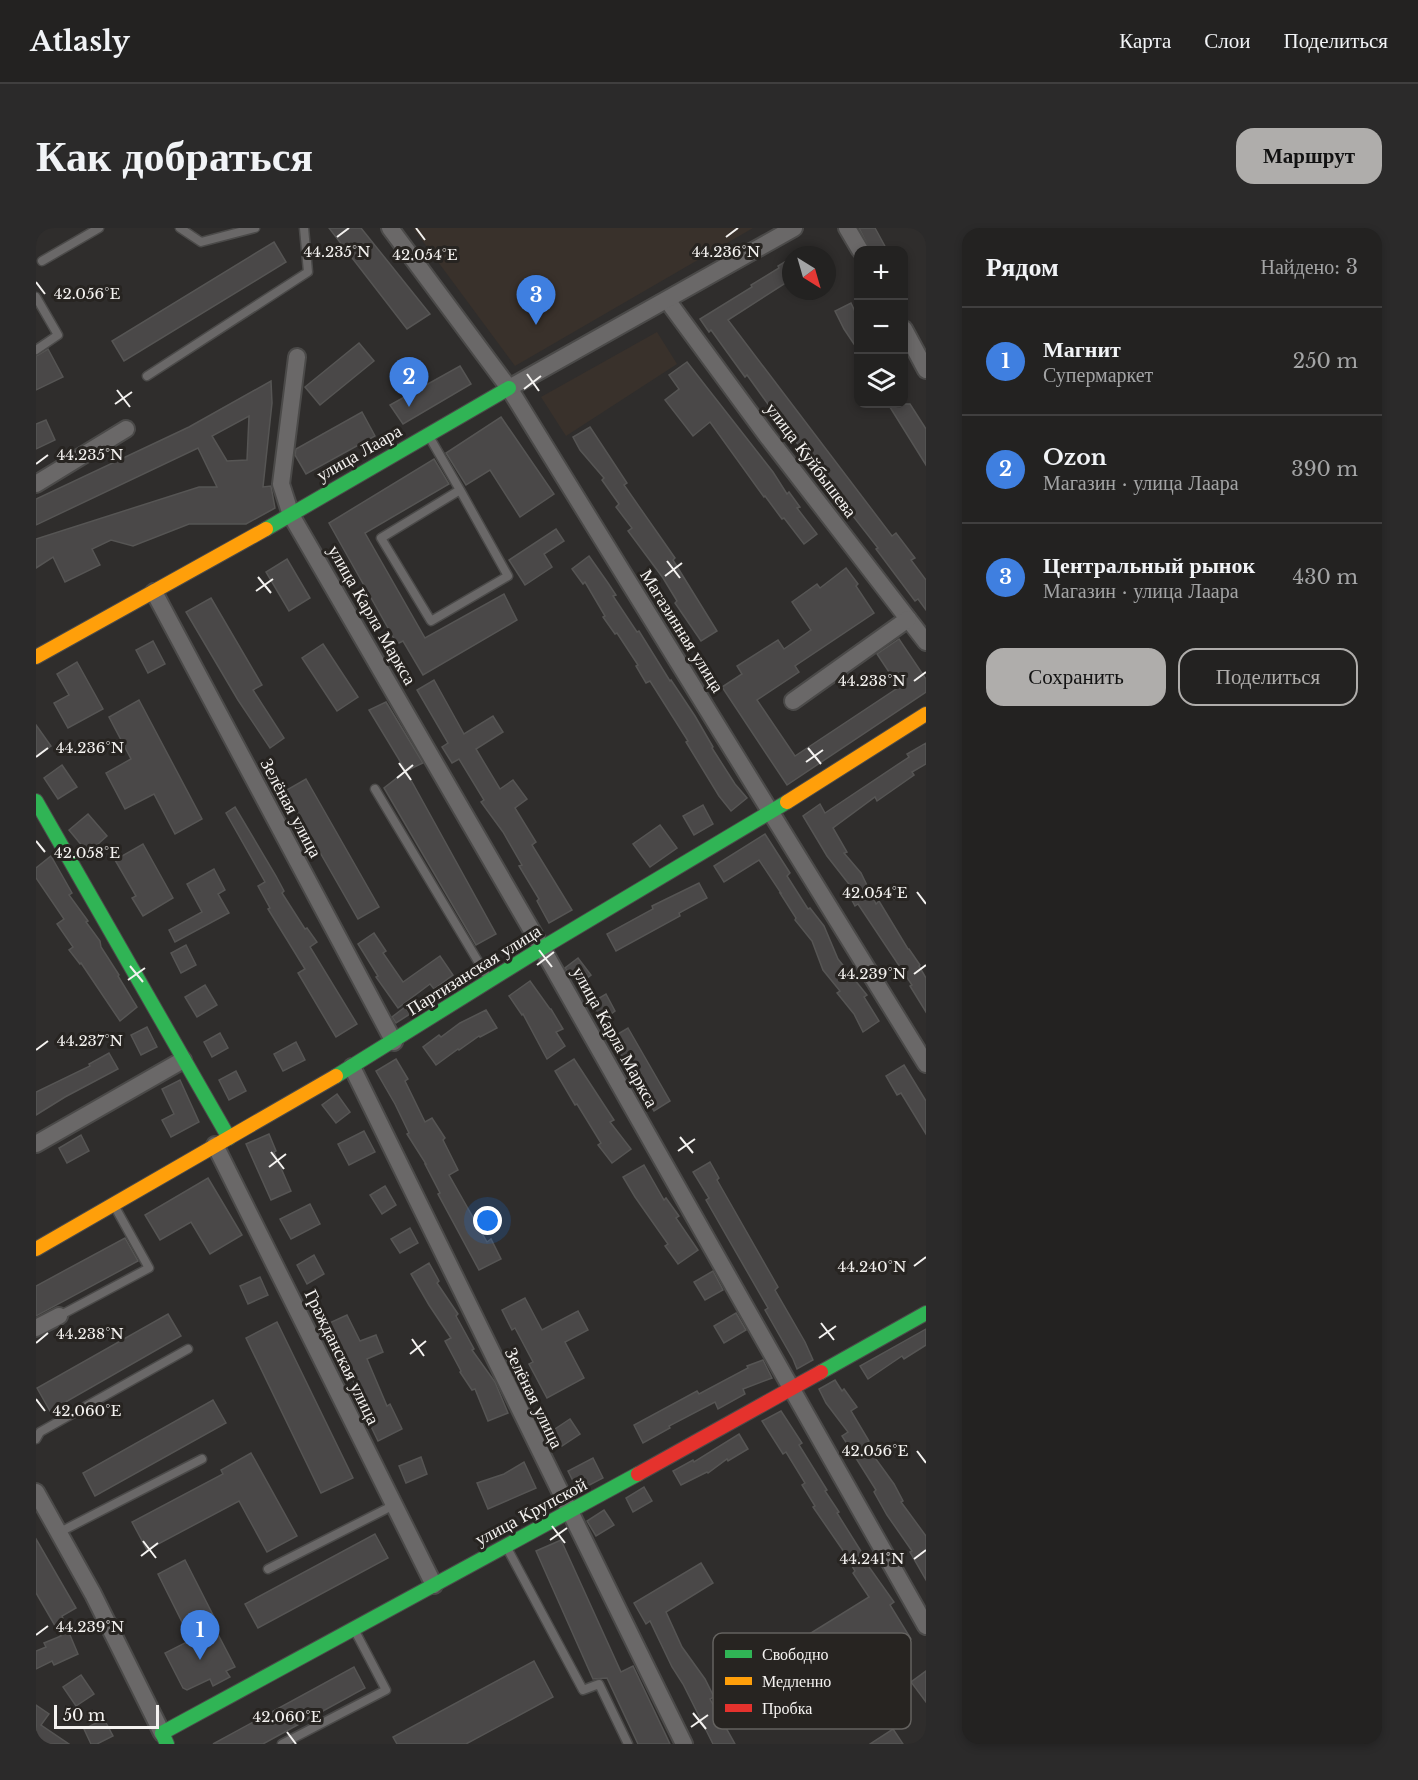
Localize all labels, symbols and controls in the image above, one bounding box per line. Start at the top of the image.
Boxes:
text: Atlasly [30,24,130,59]
text: Карта [1119,28,1171,54]
text: Слои [1204,28,1250,54]
text: Поделиться [1283,28,1388,54]
button: Маршрут [1236,128,1382,184]
text: Как добраться [36,130,313,182]
text: 44.235°N [303,242,371,261]
text: 44.236°N [692,242,760,261]
text: 42.054°E [392,245,458,264]
north arrow [782,246,836,300]
map controls [854,246,908,408]
button: + [854,246,908,300]
text: Рядом [986,251,1059,283]
text: Найдено: 3 [1260,255,1358,279]
pin: 3 [516,276,556,325]
text: 42.056°E [54,284,120,303]
button: − [854,300,908,354]
text: Магнит [1043,336,1121,363]
text: 1 [1001,349,1010,373]
text: 250 m [1293,349,1358,373]
button: layers [854,354,908,408]
pin: 2 [390,358,428,407]
text: Супермаркет [1043,363,1153,387]
street label: улица Куйбышева [761,398,861,522]
street label: улица Лаара [312,420,406,486]
text: Ozon [1043,444,1107,471]
text: 44.235°N [56,445,124,464]
text: 2 [999,457,1012,481]
text: 390 m [1291,457,1358,481]
text: Магазин · улица Лаара [1043,471,1239,495]
street label: улица Карла Маркса [323,541,421,689]
text: Центральный рынок [1043,552,1255,579]
street label: Магазинная улица [635,565,729,697]
text: 3 [999,565,1012,589]
text: 430 m [1293,565,1358,589]
text: Магазин · улица Лаара [1043,579,1239,603]
button: Сохранить [986,648,1166,706]
button: Поделиться [1178,648,1358,706]
text: 44.238°N [838,671,906,690]
text: 44.236°N [56,738,124,757]
street label: Зелёная улица [256,754,326,862]
text: 42.058°E [54,843,120,862]
text: 42.054°E [842,883,908,902]
street label: Партизанская улица [403,920,545,1020]
street label: улица Карла Маркса [567,963,663,1111]
text: 44.239°N [838,964,906,983]
text: 44.237°N [57,1031,123,1050]
your location [473,1206,502,1235]
text: 44.240°N [838,1257,906,1276]
street label: Гражданская улица [300,1286,384,1428]
text: 44.238°N [56,1324,124,1343]
street label: Зелёная улица [500,1344,568,1452]
text: 42.060°E [53,1401,122,1420]
text: 42.056°E [842,1441,908,1460]
street label: улица Крупской [471,1473,591,1551]
text: 44.241°N [840,1549,904,1568]
pin: 1 [180,1610,220,1660]
text: 44.239°N [56,1617,124,1636]
legend [713,1633,911,1729]
text: Свободно [762,1644,829,1664]
text: Медленно [762,1671,831,1691]
text: Пробка [762,1698,812,1718]
scale bar [54,1702,159,1730]
text: 50 m [63,1705,105,1725]
text: 42.060°E [253,1707,322,1726]

